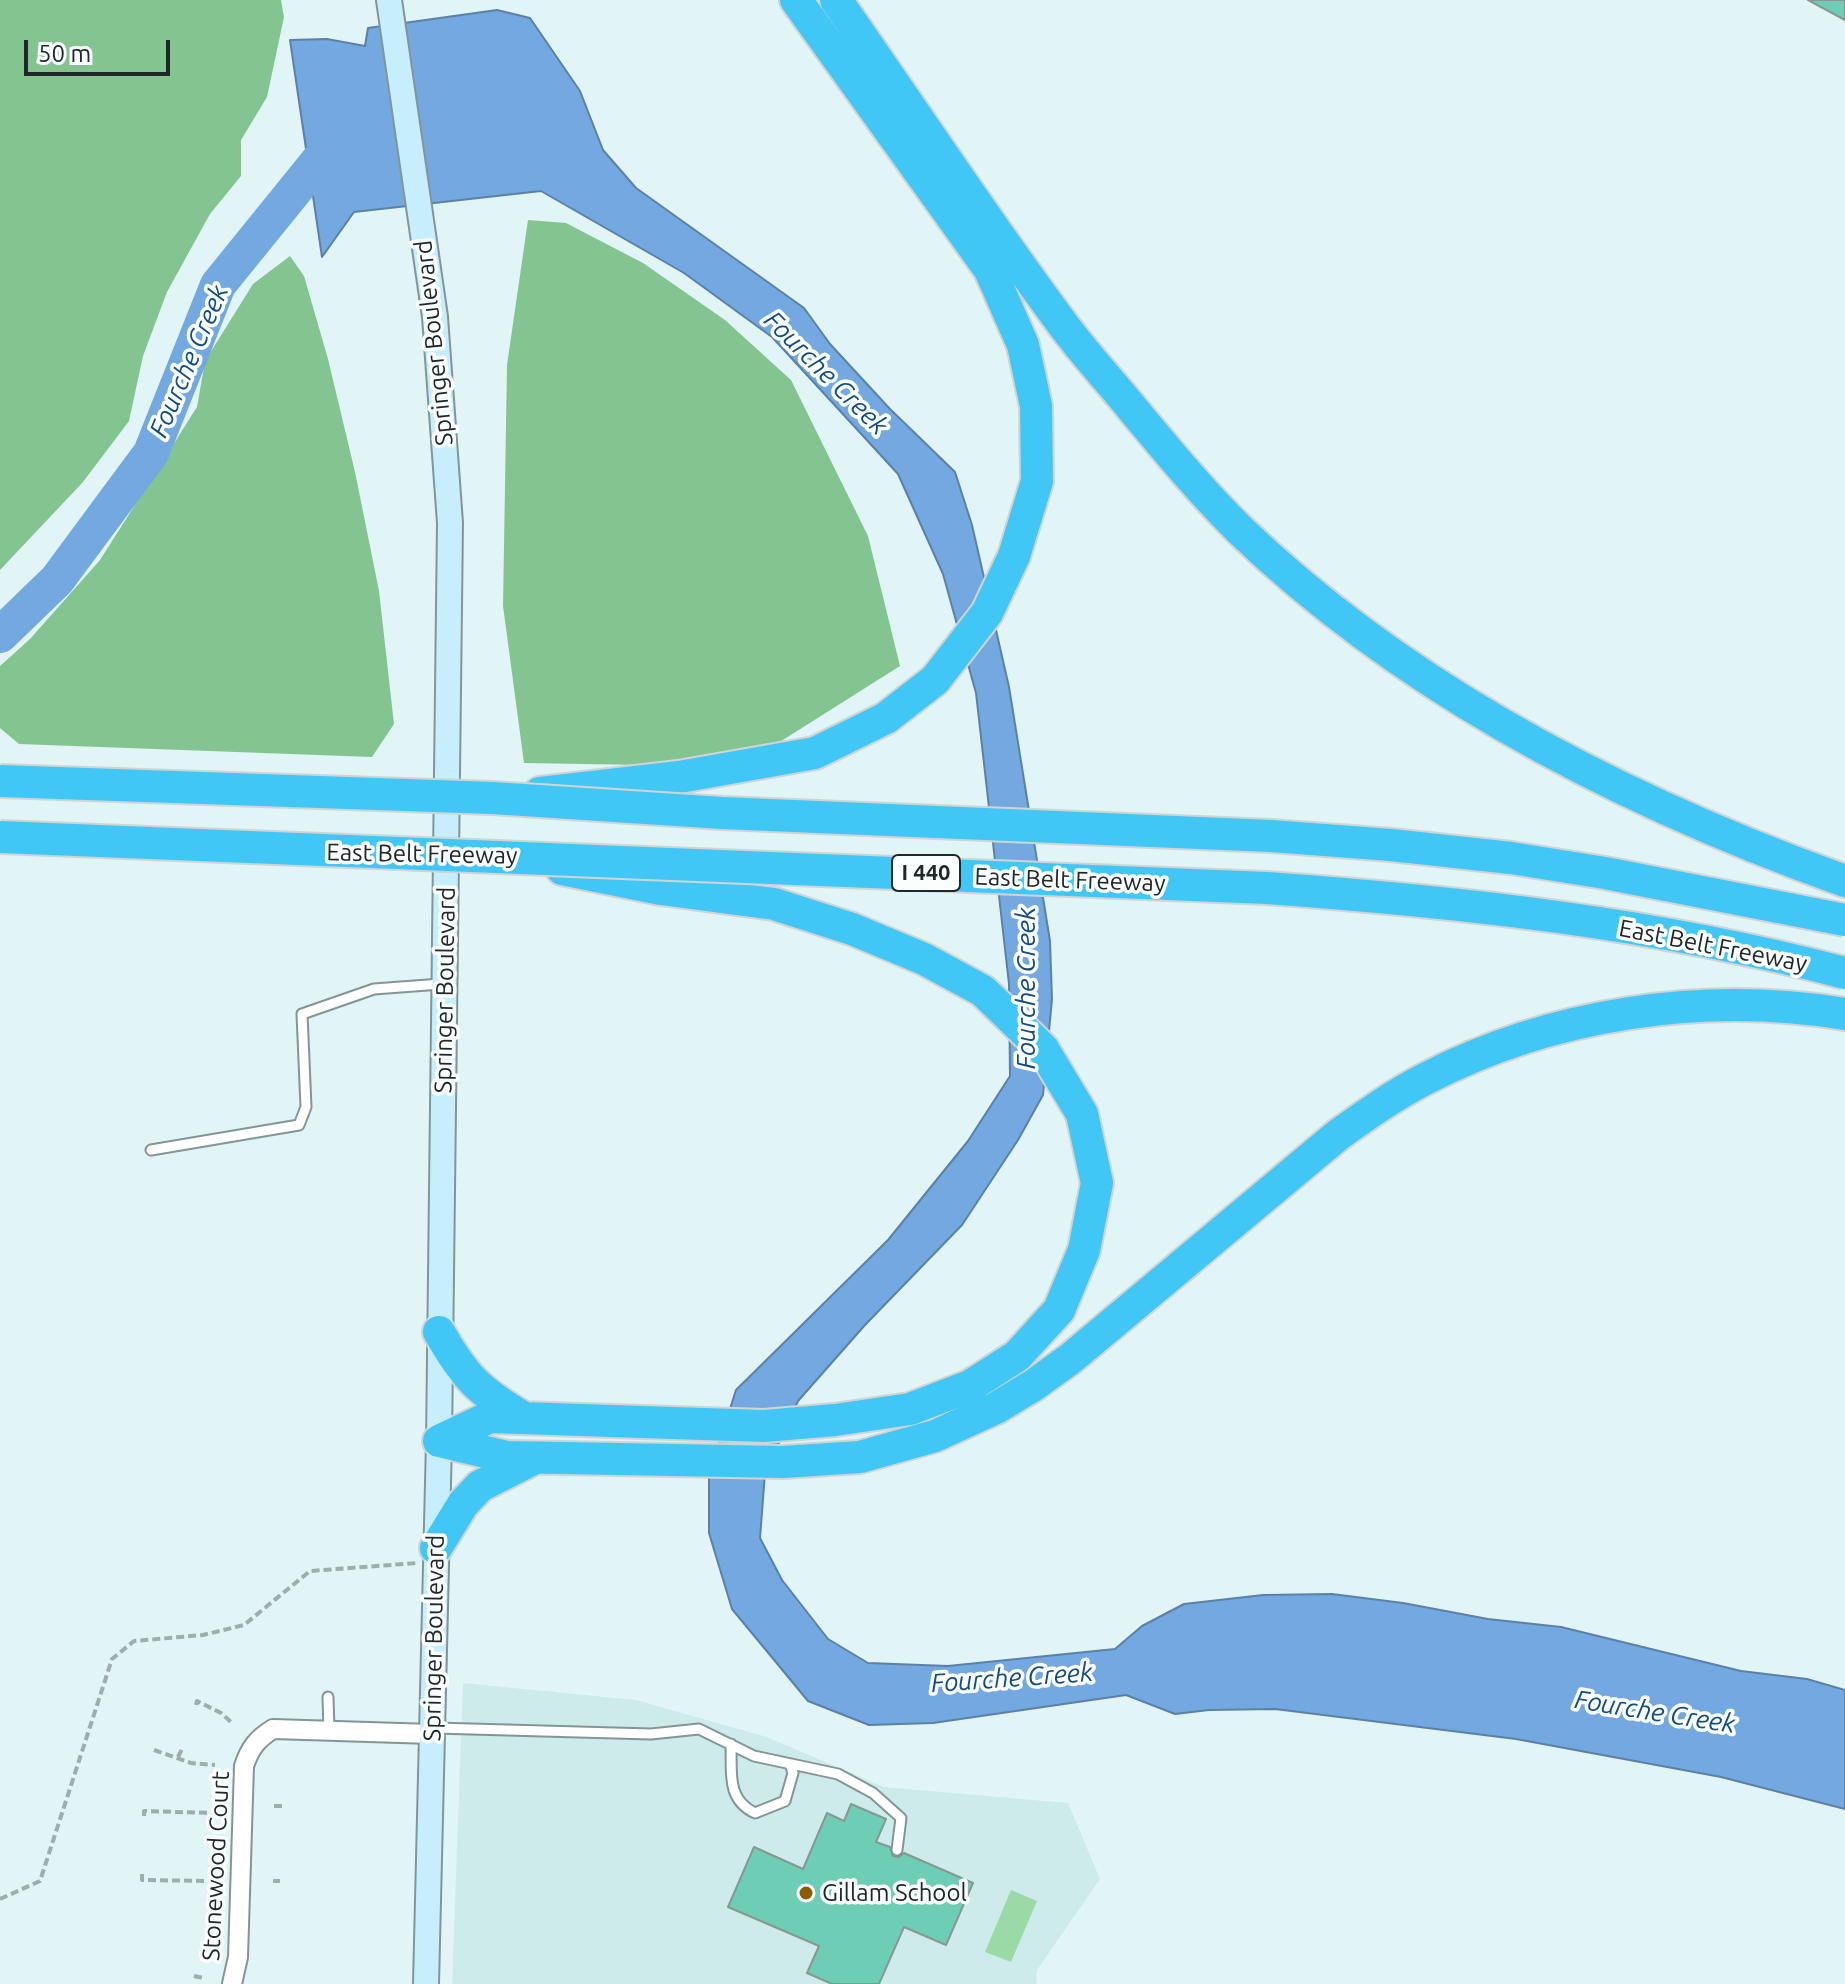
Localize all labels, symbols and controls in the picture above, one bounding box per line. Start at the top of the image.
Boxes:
scale bar [28,24,174,74]
text: 50 m [38,40,91,67]
street label: Springer Boulevard [409,239,459,447]
water label: Fourche Creek [143,280,235,442]
water label: Fourche Creek [758,305,894,441]
street label: East Belt Freeway [326,838,518,870]
road number: I 440 [892,855,960,891]
street label: East Belt Freeway [974,862,1166,898]
street label: Springer Boulevard [429,886,461,1094]
water label: Fourche Creek [1010,907,1042,1069]
street label: East Belt Freeway [1616,914,1810,978]
street label: Springer Boulevard [418,1534,450,1742]
water label: Fourche Creek [930,1657,1094,1699]
water label: Fourche Creek [1572,1684,1738,1740]
street label: Stonewood Court [197,1770,235,1962]
place label: Gillam School [822,1879,967,1907]
marker: Gillam School [797,1884,815,1902]

